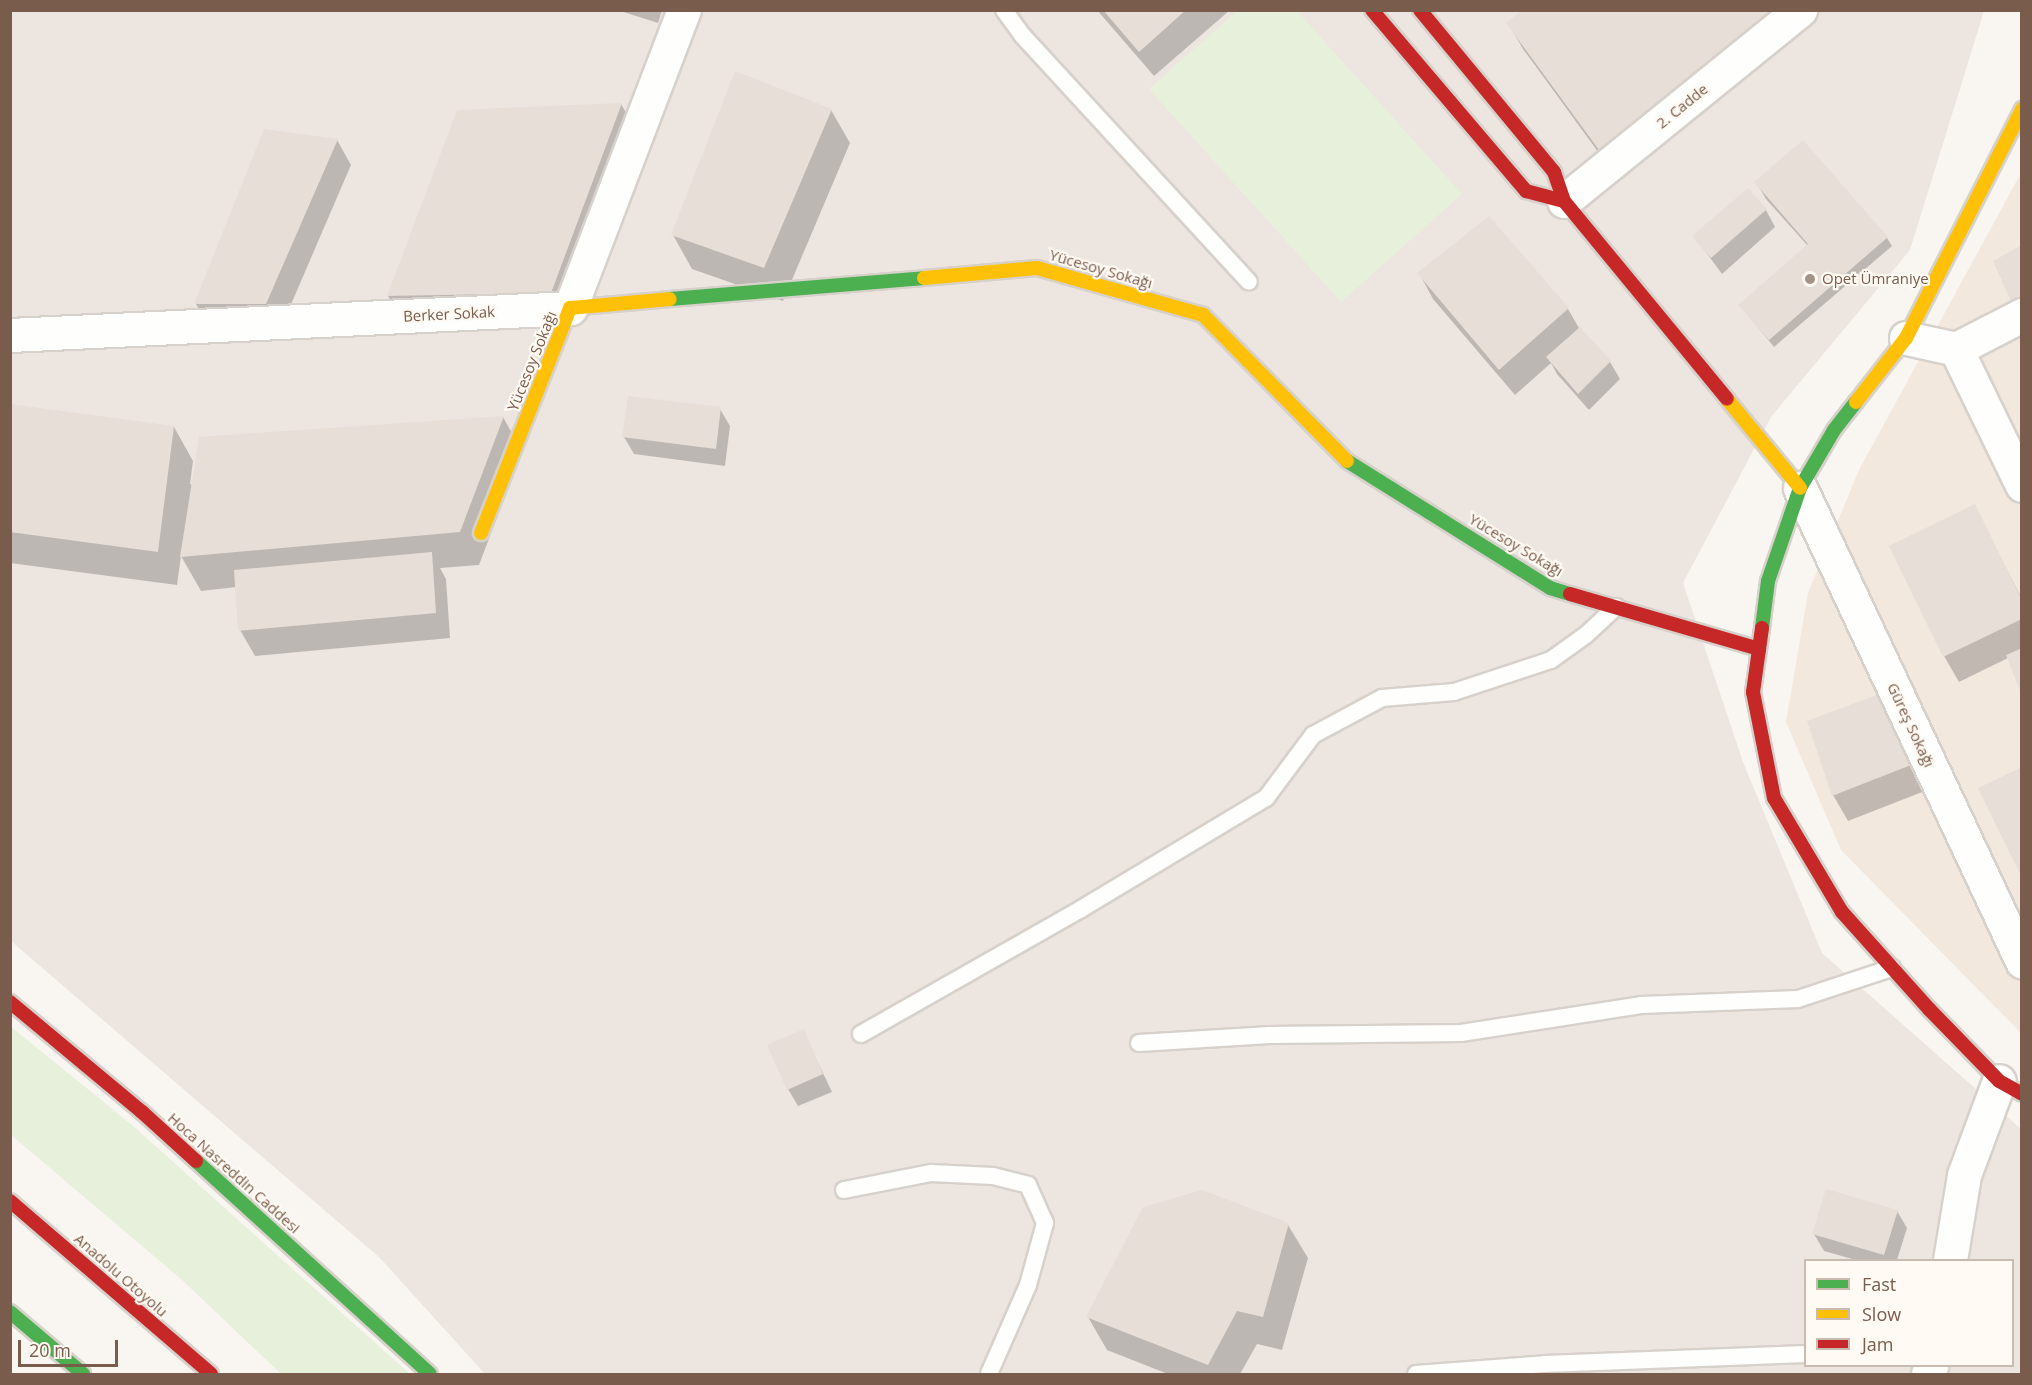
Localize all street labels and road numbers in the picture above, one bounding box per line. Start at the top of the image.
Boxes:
street label: 2. Cadde [1653,80,1711,132]
street label: Yücesoy Sokağı [1047,246,1155,292]
street label: Berker Sokak [403,303,495,325]
street label: Yücesoy Sokağı [504,308,560,414]
street label: Yücesoy Sokağı [1466,510,1566,580]
street label: Güreş Sokağı [1884,680,1938,770]
street label: Hoca Nasreddin Caddesi [164,1109,304,1237]
street label: Anadolu Otoyolu [71,1230,171,1320]

